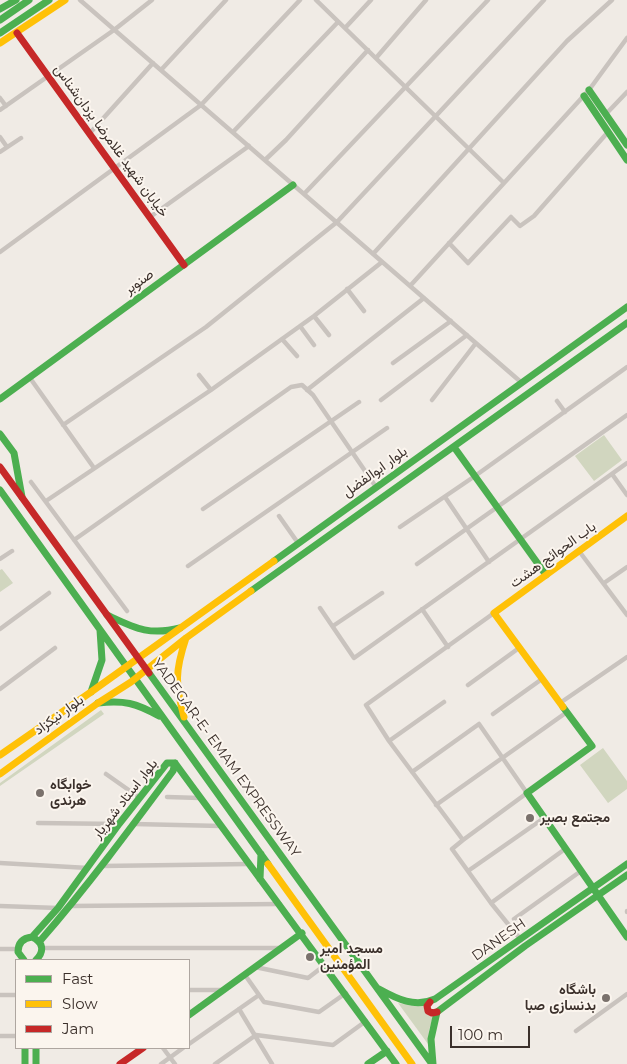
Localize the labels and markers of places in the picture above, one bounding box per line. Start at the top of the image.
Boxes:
place label: خوابگاه هرندی [50,777,92,810]
marker: خوابگاه هرندی [34,787,46,799]
place label: مجتمع بصیر [540,810,610,826]
marker: مجتمع بصیر [524,812,536,824]
place label: مسجد امیر المؤمنین [320,941,383,974]
marker: مسجد امیر المؤمنین [304,951,316,963]
place label: باشگاه بدنسازی صبا [525,982,596,1014]
marker: باشگاه بدنسازی صبا [600,992,612,1004]

